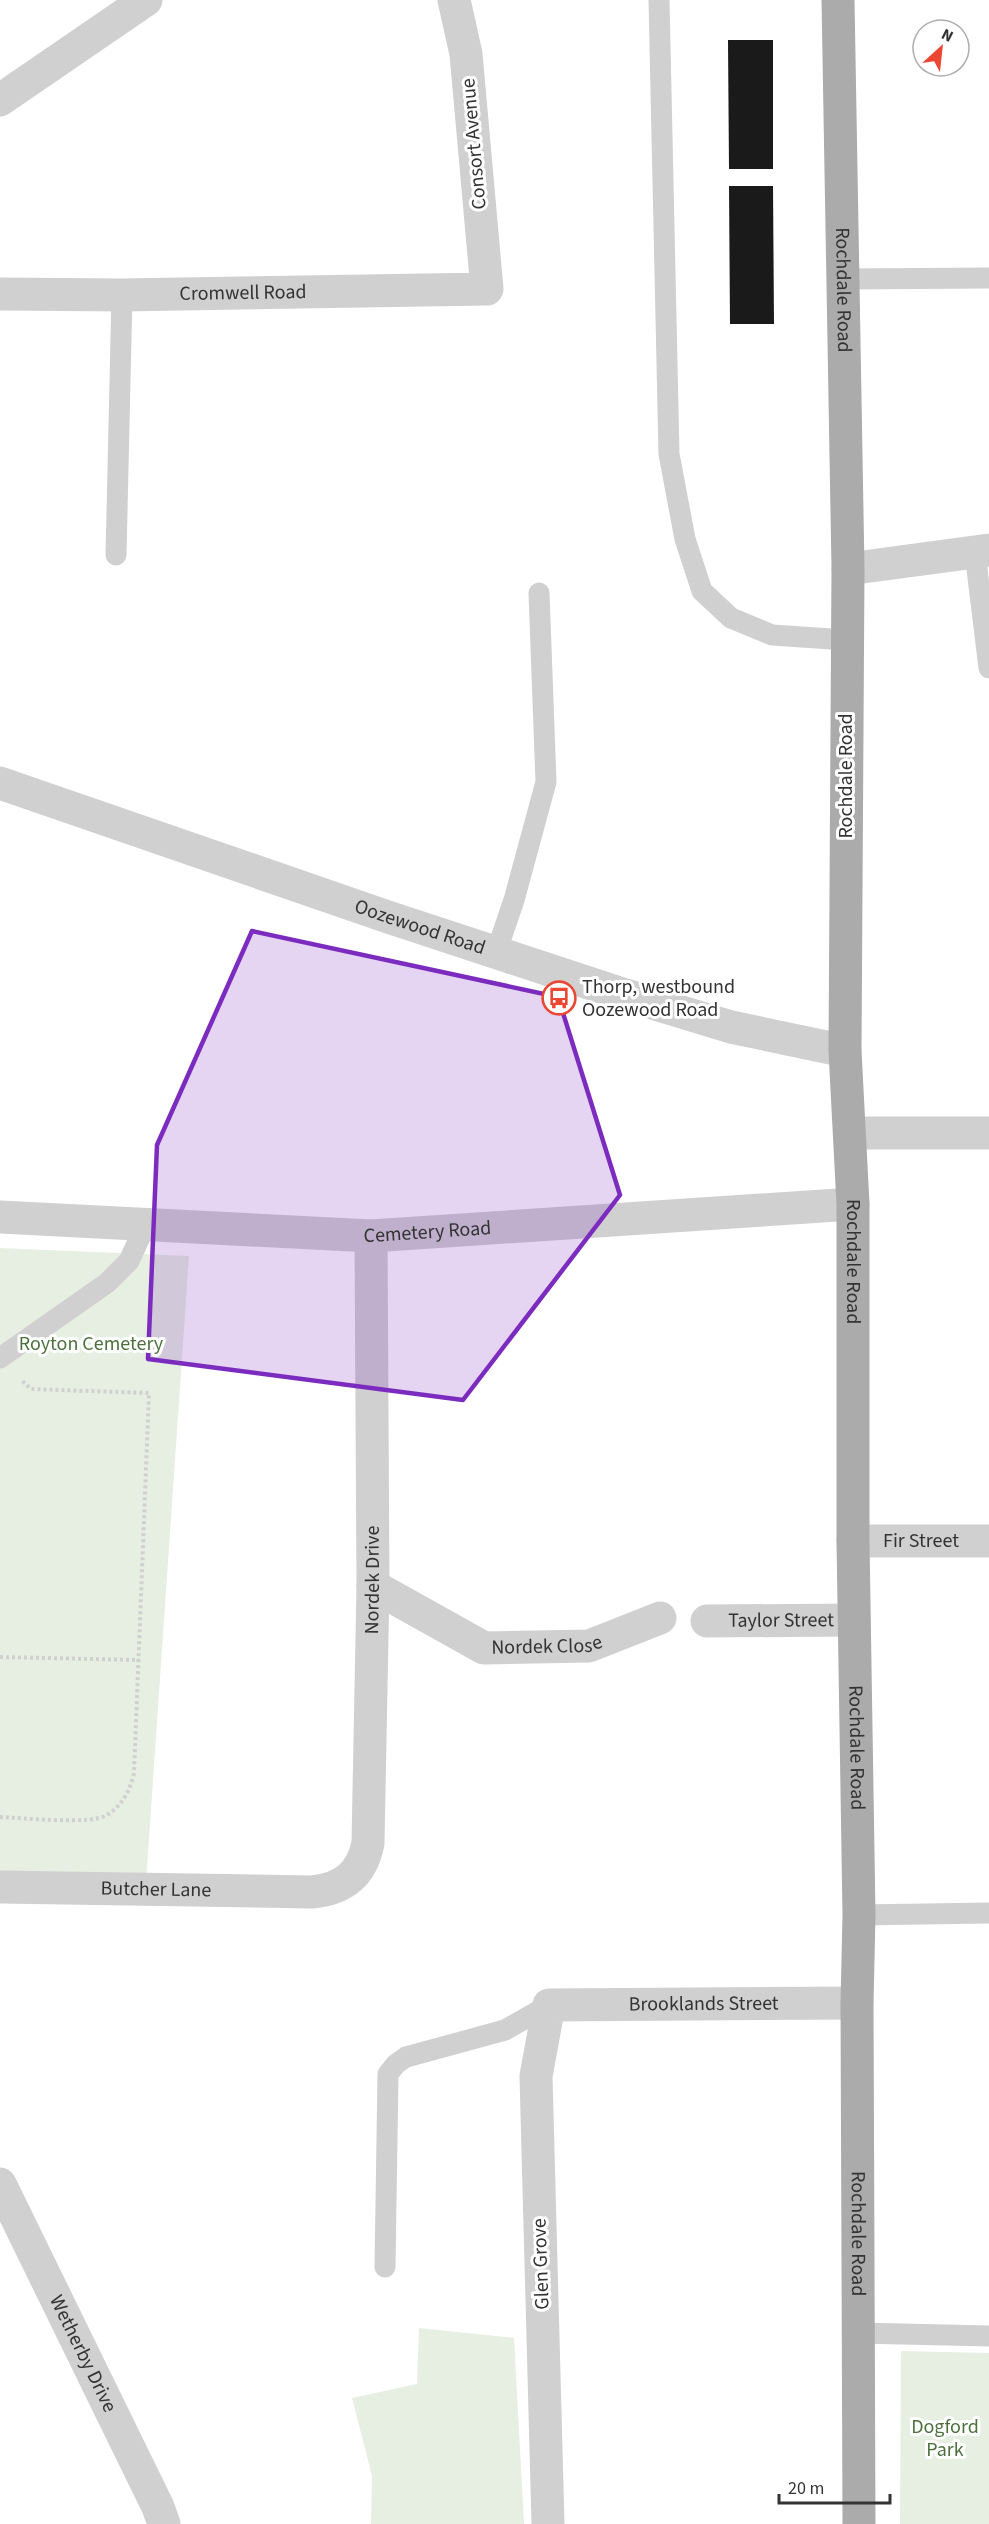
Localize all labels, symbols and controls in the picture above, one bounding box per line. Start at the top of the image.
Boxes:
north arrow [911,18,971,78]
text: N [938,23,957,48]
street label: Consort Avenue [454,77,494,211]
street label: Rochdale Road [828,227,858,353]
street label: Cromwell Road [179,278,307,308]
street label: Rochdale Road [832,713,860,839]
street label: Oozewood Road [351,892,489,962]
place label: Thorp, westbound Oozewood Road [582,973,735,1024]
bus stop icon: Thorp, westbound Oozewood Road [541,980,577,1016]
street label: Rochdale Road [839,1199,867,1324]
street label: Cemetery Road [363,1214,492,1250]
park label: Royton Cemetery [19,1330,164,1358]
street label: Nordek Drive [358,1525,387,1635]
street label: Fir Street [883,1527,959,1555]
street label: Taylor Street [728,1606,834,1635]
street label: Nordek Close [491,1628,607,1662]
street label: Rochdale Road [841,1685,871,1811]
street label: Butcher Lane [100,1875,212,1904]
street label: Brooklands Street [629,1990,779,2018]
street label: Rochdale Road [844,2171,872,2296]
street label: Glen Grove [525,2218,557,2310]
street label: Wetherby Drive [42,2290,124,2417]
park label: Dogford Park [911,2413,979,2464]
scale bar [779,2467,890,2505]
text: 20 m [788,2476,824,2501]

